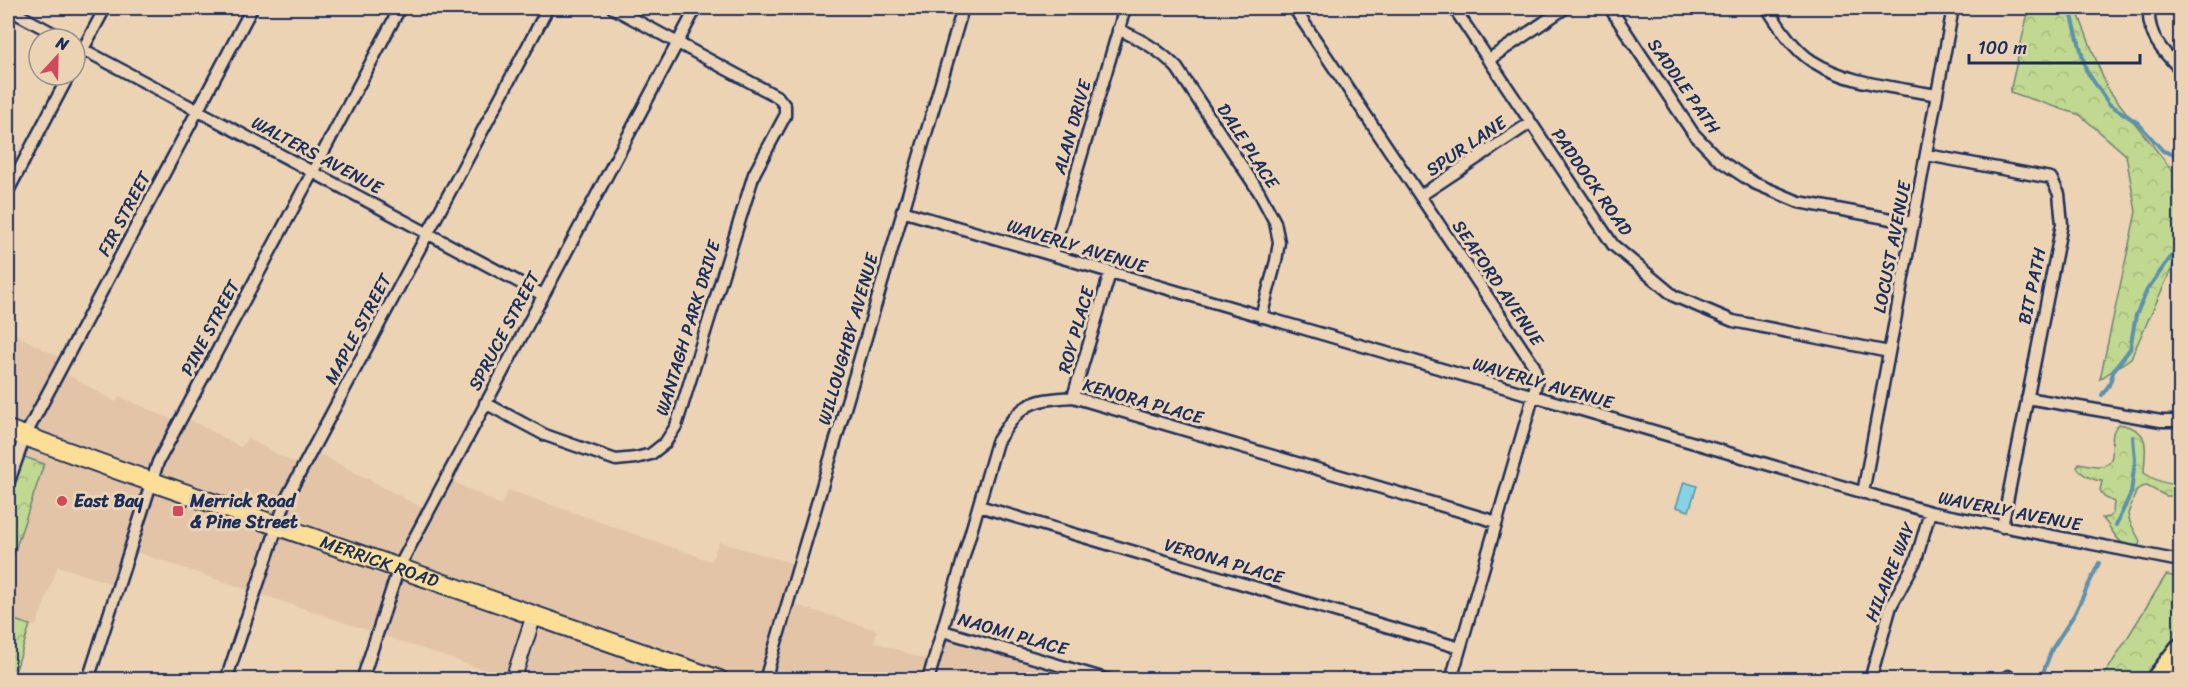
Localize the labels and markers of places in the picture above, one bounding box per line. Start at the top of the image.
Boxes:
place label: East Bay [74,485,144,517]
place label: Merrick Road & Pine Street [189,485,298,538]
marker: East Bay [55,494,69,508]
marker: Merrick Road & Pine Street [171,504,185,518]

